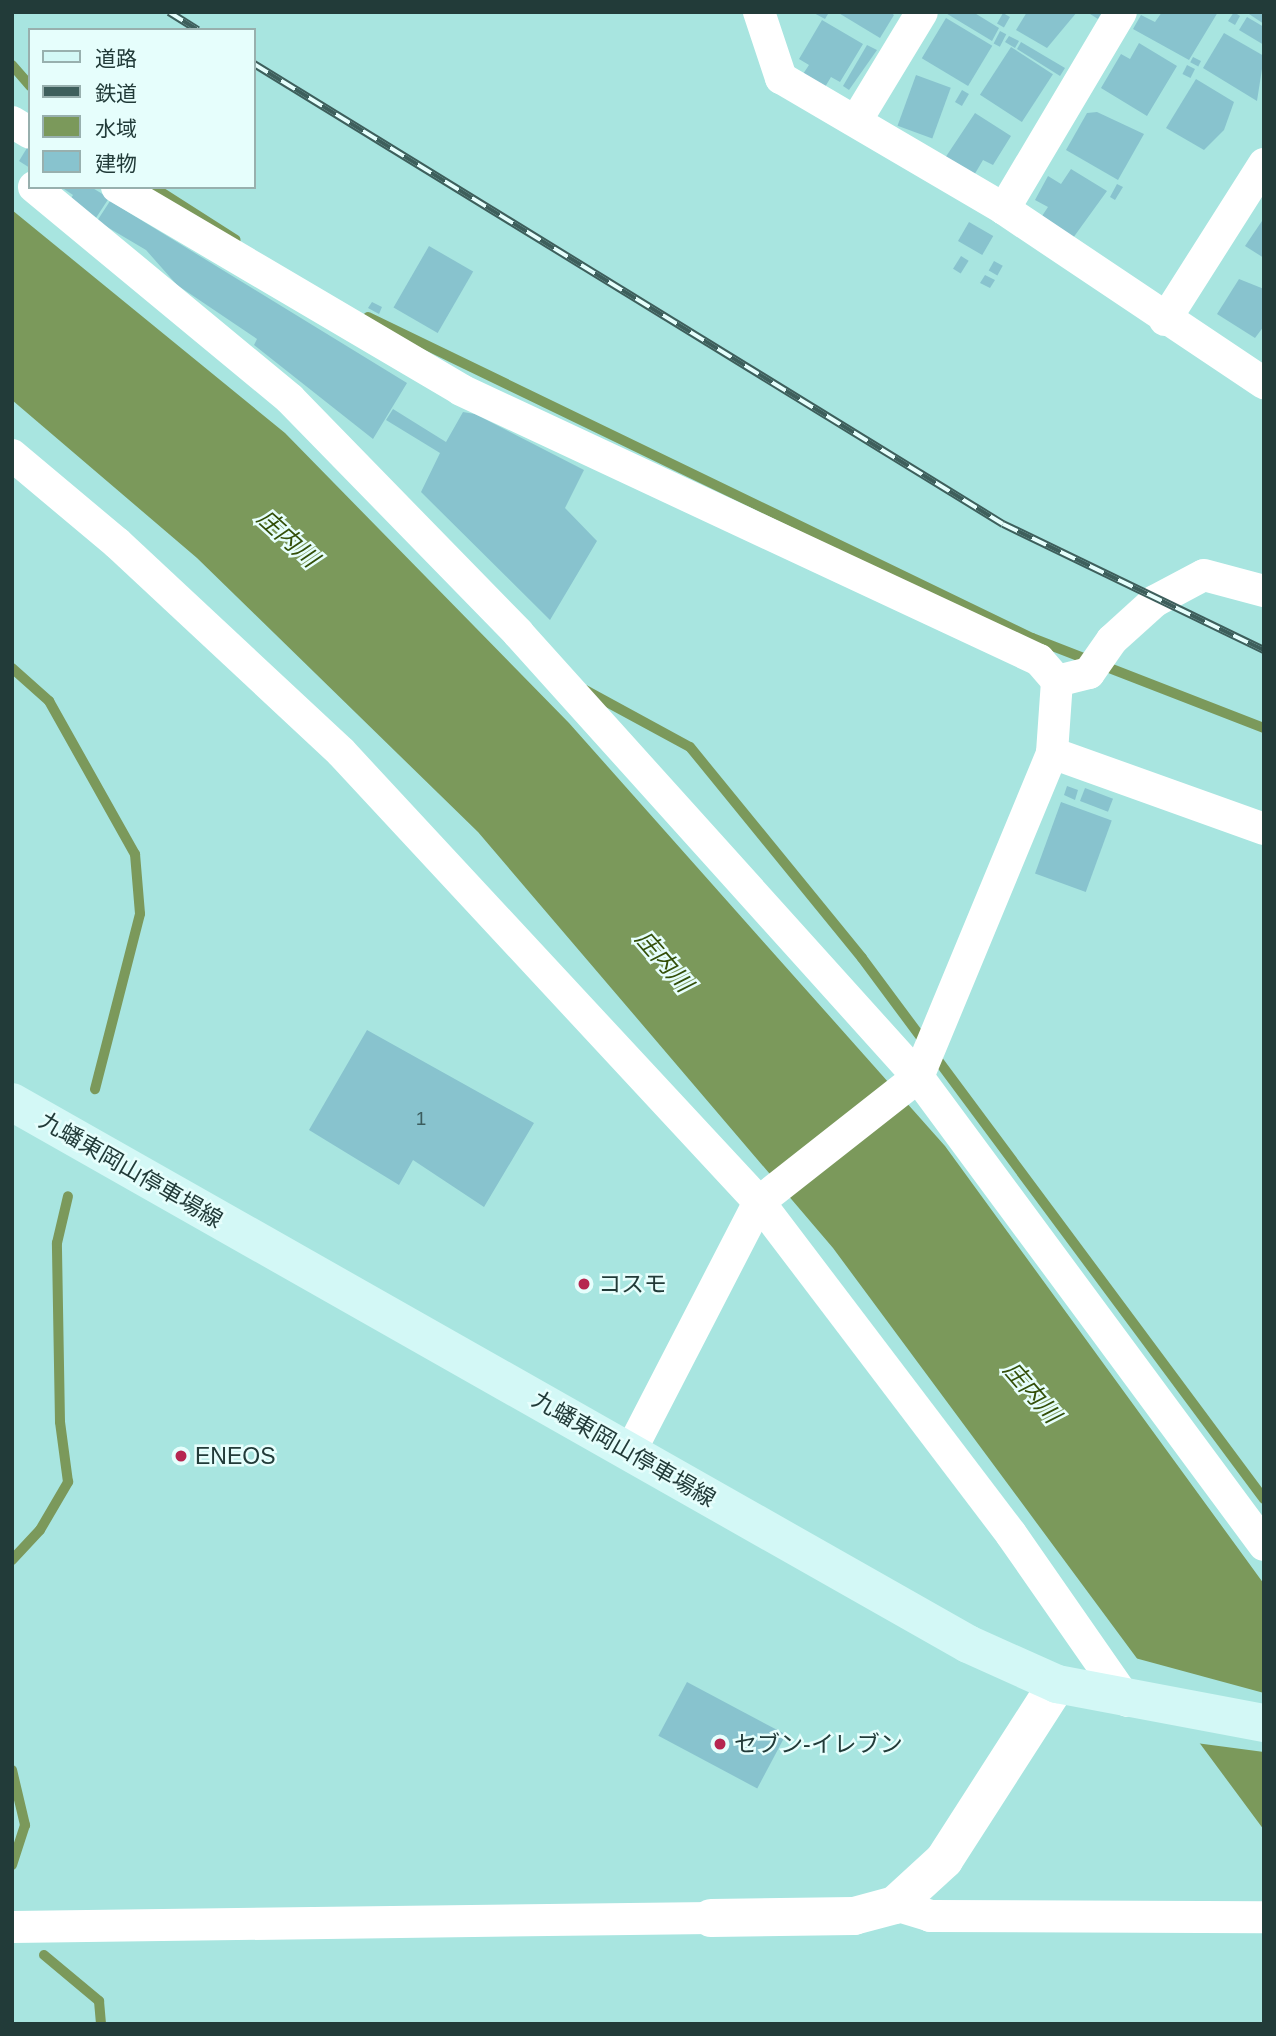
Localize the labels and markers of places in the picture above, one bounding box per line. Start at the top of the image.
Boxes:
place label: コスモ [598,1270,667,1298]
marker: コスモ [576,1276,592,1292]
place label: ENEOS [195,1442,276,1470]
marker: ENEOS [173,1448,189,1464]
place label: セブン-イレブン [734,1730,903,1758]
marker: セブン-イレブン [712,1736,728,1752]

